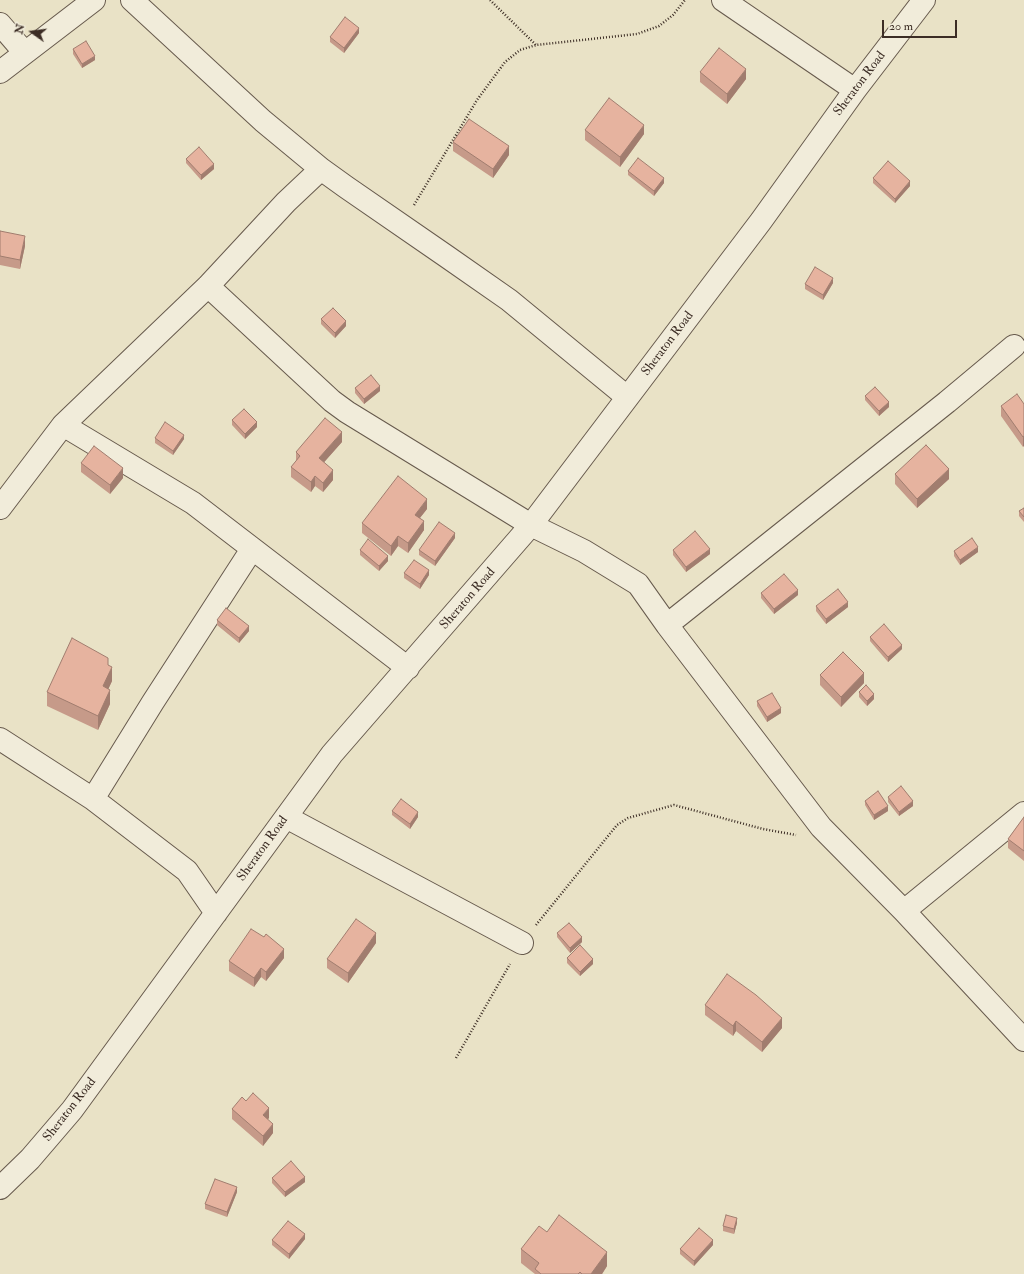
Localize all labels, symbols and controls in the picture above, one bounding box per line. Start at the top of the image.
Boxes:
north arrow [12,12,52,52]
scale bar [884,12,959,38]
text: 20 m [889,19,913,34]
text: N [12,23,27,35]
street label: Sheraton Road [831,49,889,119]
street label: Sheraton Road [639,309,697,379]
street label: Sheraton Road [437,565,499,633]
street label: Sheraton Road [234,813,292,885]
street label: Sheraton Road [40,1075,100,1145]

